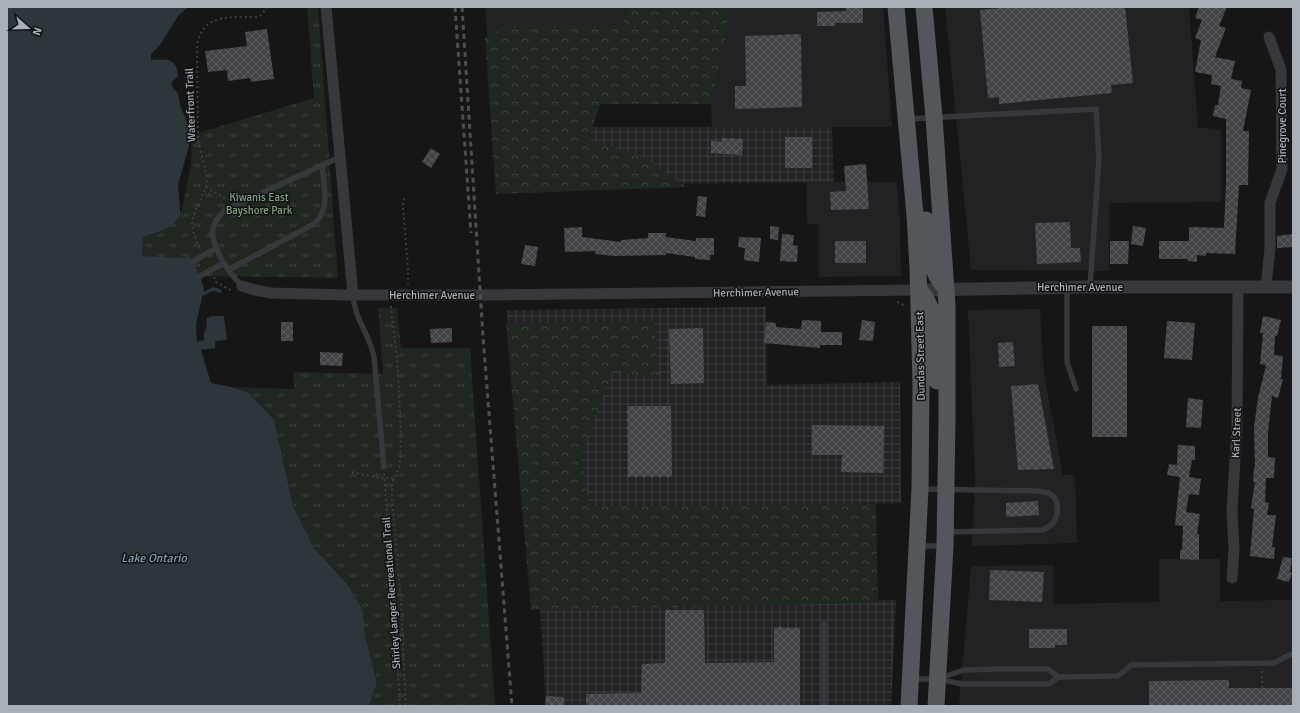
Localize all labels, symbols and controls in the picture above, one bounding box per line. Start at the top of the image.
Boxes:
north arrow [8,8,48,48]
text: N [30,25,44,37]
street label: Waterfront Trail [183,68,198,142]
street label: Pinegrove Court [1276,88,1289,164]
park label: Kiwanis East Bayshore Park [226,191,293,217]
street label: Herchimer Avenue [1037,281,1123,294]
street label: Herchimer Avenue [713,285,799,300]
street label: Herchimer Avenue [389,289,475,302]
street label: Dundas Street East [913,311,928,401]
street label: Karl Street [1229,407,1244,458]
street label: Shirley Langer Recreational Trail [380,516,403,670]
water label: Lake Ontario [121,551,188,566]

